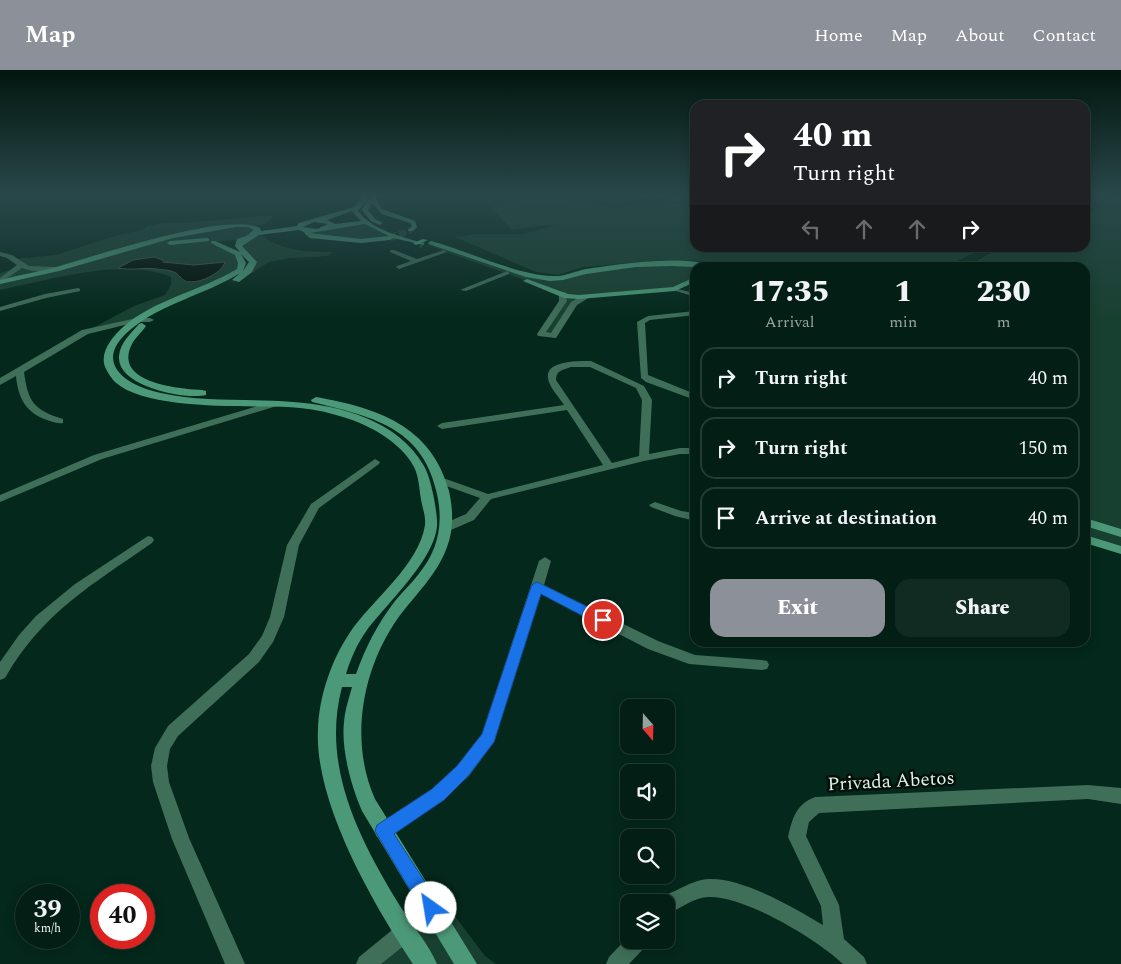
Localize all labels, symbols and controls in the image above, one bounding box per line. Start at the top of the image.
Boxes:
text: Map [25,17,75,53]
text: Home [814,22,863,49]
text: Map [891,22,927,49]
text: About [955,22,1005,49]
text: Contact [1033,22,1096,49]
text: 40 m [793,109,873,162]
icon: right [710,120,775,185]
text: Turn right [793,157,895,190]
icon: left [797,215,825,243]
icon: ahead [850,215,878,243]
icon: ahead [903,215,931,243]
icon: right [956,215,984,243]
text: 17:35 [749,269,830,315]
text: 1 [894,269,912,315]
text: 230 [977,269,1031,315]
text: Arrival [765,310,815,334]
text: min [889,310,917,334]
text: m [997,310,1010,334]
icon: right [712,364,740,392]
text: Turn right [755,364,848,393]
text: 40 m [1028,364,1068,393]
icon: right [712,434,740,462]
text: Turn right [755,434,848,463]
text: 150 m [1018,434,1068,463]
icon: arrive [712,504,740,532]
text: Arrive at destination [755,504,937,533]
text: 40 m [1028,504,1068,533]
button: Exit [710,579,885,637]
button: Share [895,579,1070,637]
pin [582,599,624,641]
icon: arrive [589,606,617,634]
north arrow [620,699,675,754]
map controls [620,699,675,949]
button: sound [620,764,675,819]
street label: Privada Abetos [827,764,956,799]
button: search [620,829,675,884]
position arrow [404,881,456,933]
speed limit sign: 40 [90,884,155,949]
text: 39 [33,891,62,929]
button: layers [620,894,675,949]
text: km/h [34,919,61,938]

